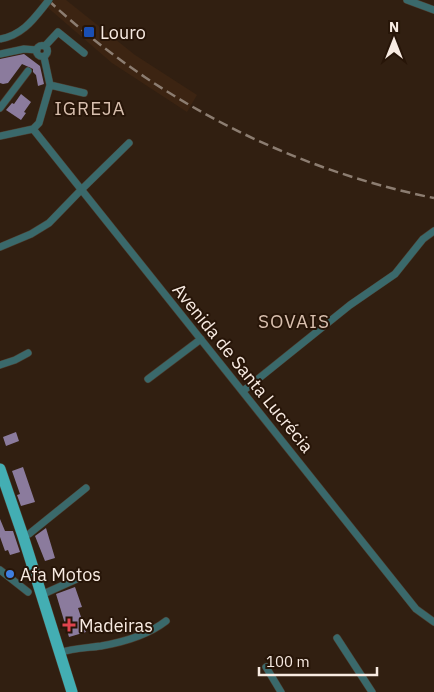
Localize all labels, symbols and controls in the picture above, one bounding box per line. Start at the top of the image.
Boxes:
north arrow [369,15,419,65]
text: N [389,18,399,36]
place label: Louro [100,21,146,44]
marker: Louro [82,25,96,39]
district label: IGREJA [54,96,126,120]
street label: Avenida de Santa Lucrécia [168,279,319,458]
district label: SOVAIS [258,309,330,333]
place label: Afa Motos [20,563,101,586]
marker: Afa Motos [4,568,16,580]
place label: Madeiras [79,614,153,637]
marker: Madeiras [63,619,75,631]
scale bar [259,644,376,676]
text: 100 m [266,652,310,671]

